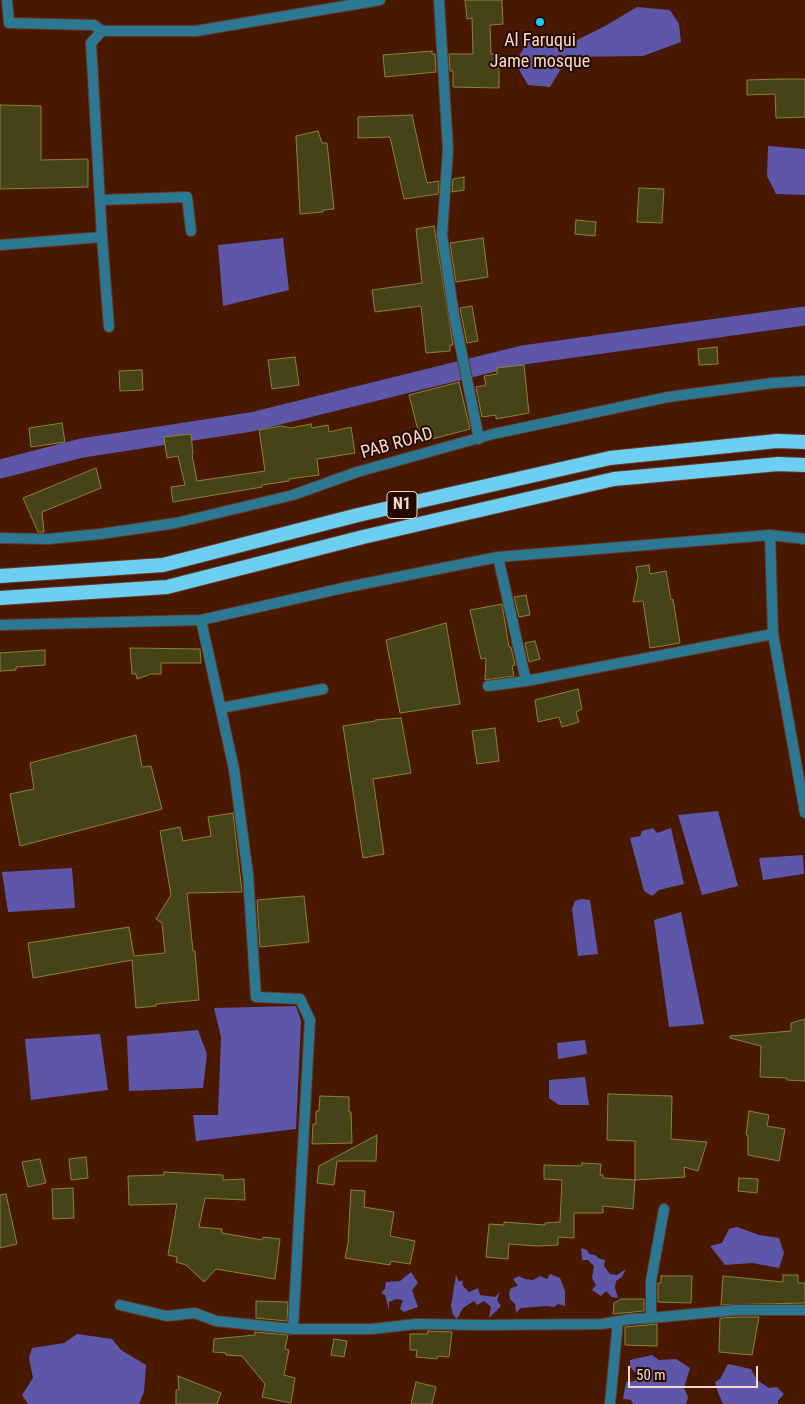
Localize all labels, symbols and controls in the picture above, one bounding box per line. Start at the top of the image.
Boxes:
marker: Al Faruqui Jame mosque [534,16,546,28]
place label: Al Faruqui Jame mosque [490,30,590,72]
street label: PAB ROAD [358,423,436,465]
road number: N1 [387,492,417,518]
scale bar [630,1356,760,1388]
text: 50 m [636,1366,666,1384]

